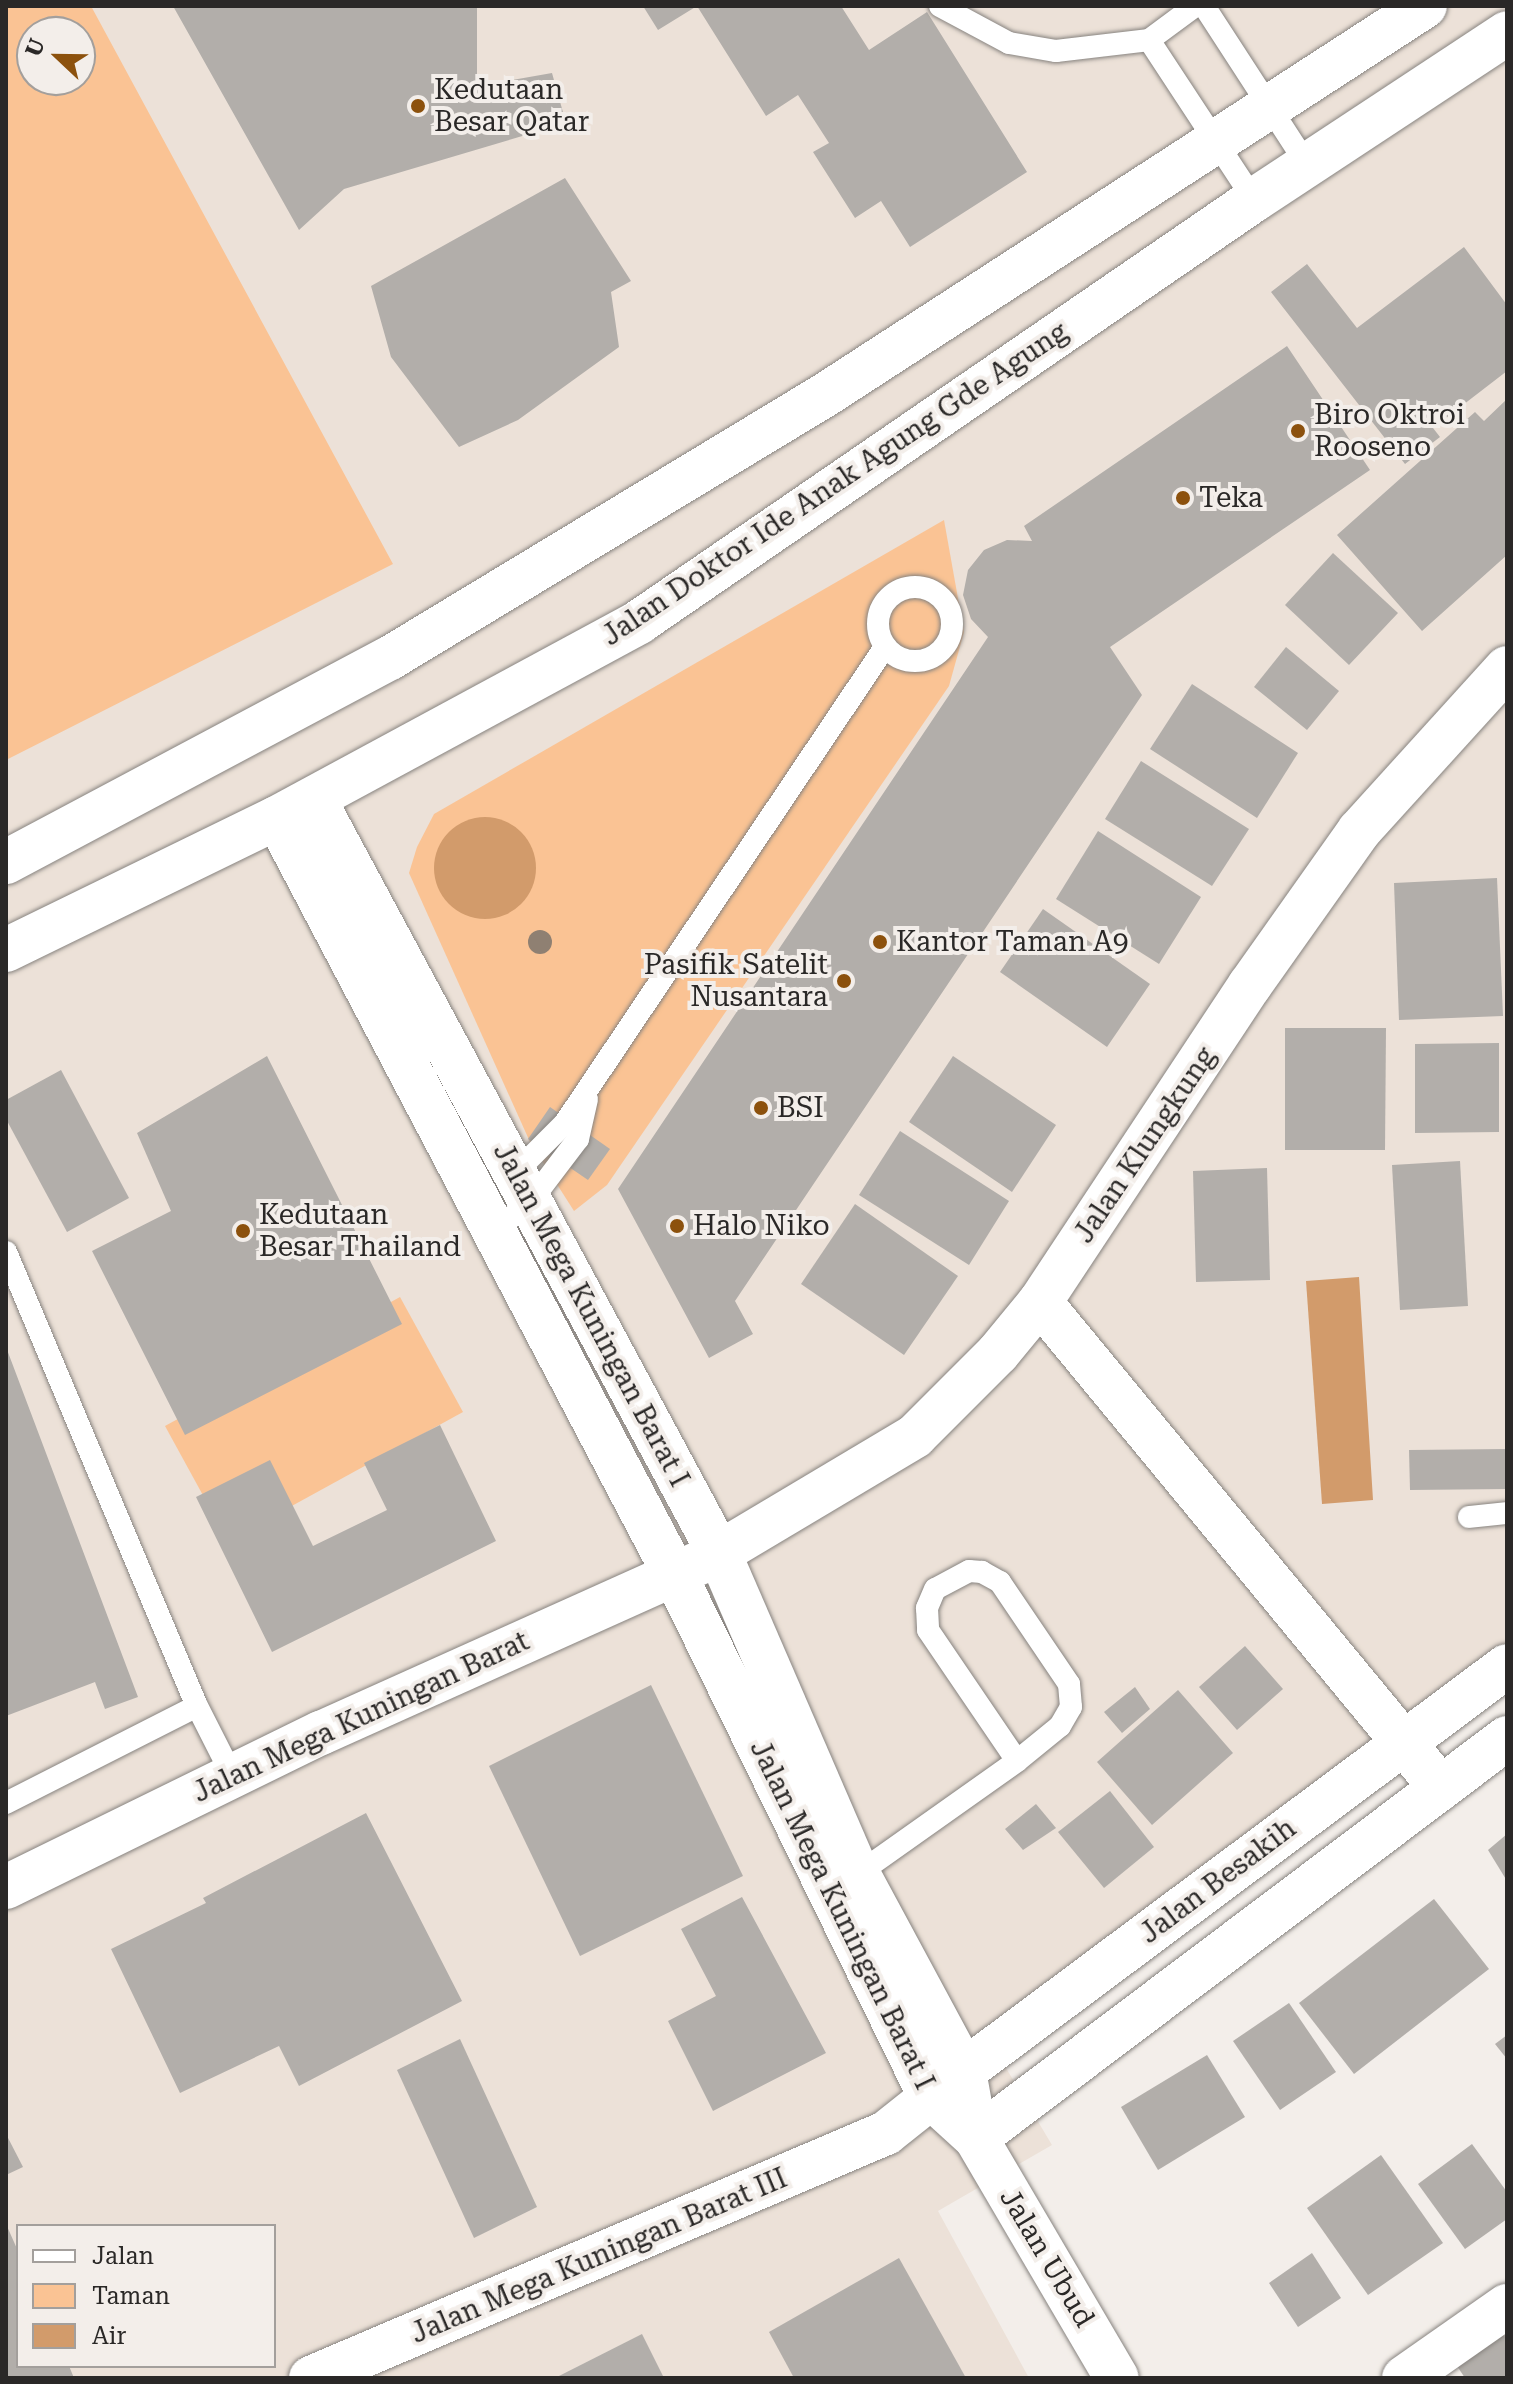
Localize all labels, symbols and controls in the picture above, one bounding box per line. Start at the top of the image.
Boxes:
north arrow [16,16,96,96]
text: U [20,35,50,60]
place label: Kedutaan Besar Qatar [434,73,589,139]
marker: Kedutaan Besar Qatar [409,97,427,115]
street label: Jalan Doktor Ide Anak Agung Gde Agung [596,315,1074,653]
place label: Biro Oktroi Rooseno [1314,398,1465,464]
marker: Biro Oktroi Rooseno [1289,422,1307,440]
place label: Teka [1199,481,1263,515]
marker: Teka [1174,489,1192,507]
place label: Kantor Taman A9 [896,925,1128,959]
marker: Kantor Taman A9 [871,933,889,951]
place label: Pasifik Satelit Nusantara [644,948,828,1014]
marker: Pasifik Satelit Nusantara [835,972,853,990]
street label: Jalan Klungkung [1067,1041,1223,1249]
place label: BSI [777,1091,824,1125]
marker: BSI [752,1099,770,1117]
street label: Jalan Mega Kuningan Barat I [486,1137,696,1493]
place label: Kedutaan Besar Thailand [259,1198,461,1264]
place label: Halo Niko [693,1209,830,1243]
marker: Halo Niko [668,1217,686,1235]
marker: Kedutaan Besar Thailand [234,1222,252,1240]
street label: Jalan Mega Kuningan Barat [188,1624,534,1810]
street label: Jalan Mega Kuningan Barat I [743,1735,941,2095]
street label: Jalan Besakih [1133,1811,1303,1951]
street label: Jalan Mega Kuningan Barat III [406,2161,792,2351]
street label: Jalan Ubud [993,2183,1101,2333]
legend [16,2224,276,2368]
text: Jalan [92,2242,154,2270]
text: Taman [92,2282,170,2310]
text: Air [92,2322,126,2350]

